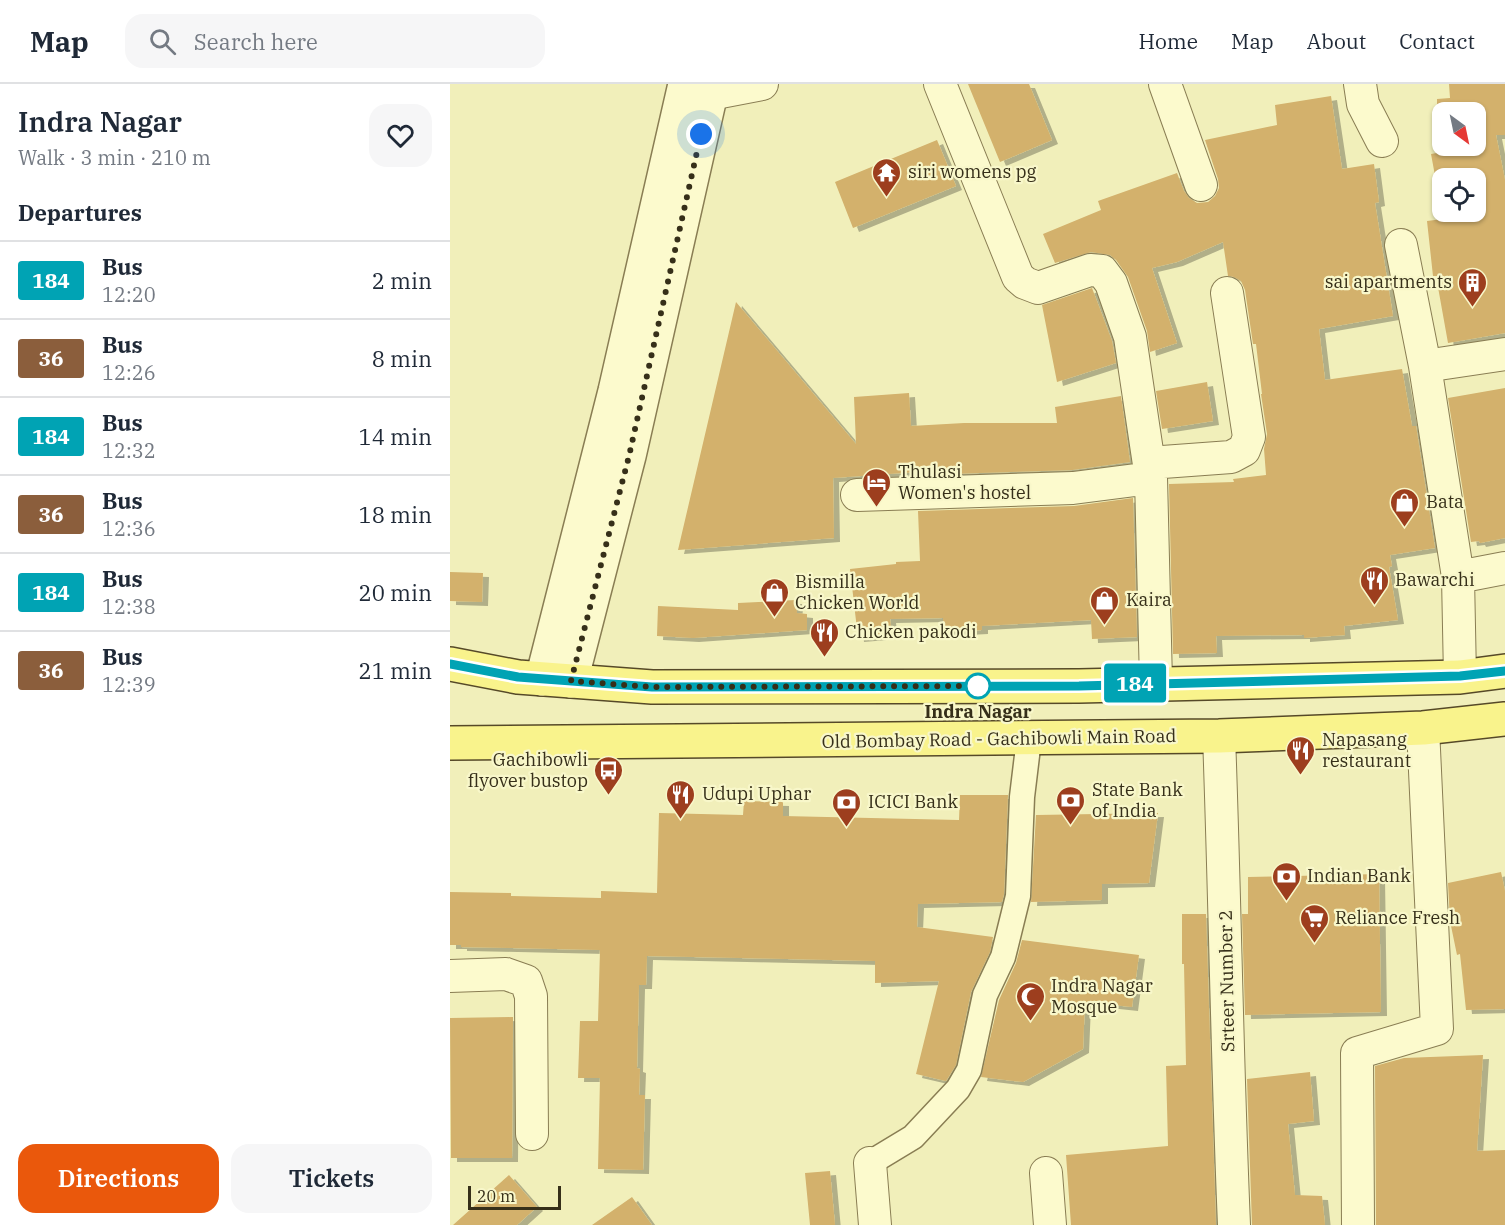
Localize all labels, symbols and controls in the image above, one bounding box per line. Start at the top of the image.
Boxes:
search box [125,14,545,68]
text: Map [30,23,89,60]
icon: search [146,25,179,58]
text: Search here [194,27,318,56]
text: Home [1138,27,1198,55]
text: Map [1231,27,1274,55]
text: About [1307,27,1366,55]
text: Contact [1399,27,1475,55]
north arrow [1432,102,1486,156]
map controls [1432,102,1486,222]
text: Indra Nagar [18,103,182,140]
button: heart [369,104,432,167]
your location [686,119,716,149]
text: Walk · 3 min · 210 m [18,144,211,171]
temple icon: siri womens pg [871,156,903,198]
place label: siri womens pg [908,160,1037,183]
button: locate [1432,168,1486,222]
text: Departures [18,198,142,227]
text: Bus [102,252,143,281]
text: 184 [32,266,70,294]
text: 2 min [372,266,432,295]
building icon: sai apartments [1457,266,1489,308]
place label: sai apartments [1325,270,1452,293]
text: 12:20 [102,281,156,308]
text: Bus [102,330,143,359]
text: 36 [38,344,64,372]
text: 8 min [372,344,432,373]
text: 12:26 [102,359,156,386]
text: Bus [102,408,143,437]
text: 184 [32,422,70,450]
text: 14 min [359,422,432,451]
text: 12:32 [102,437,156,464]
place label: Thulasi Women's hostel [898,460,1031,504]
hotel icon: Thulasi Women's hostel [861,466,893,508]
text: Bus [102,486,143,515]
shop icon: Bata [1389,486,1421,528]
place label: Bata [1426,490,1464,513]
text: 36 [38,500,64,528]
text: 18 min [359,500,432,529]
text: 12:36 [102,515,156,542]
text: Bus [102,564,143,593]
restaurant icon: Bawarchi [1358,564,1390,606]
place label: Bawarchi [1395,568,1475,591]
place label: Bismilla Chicken World [795,570,920,614]
shop icon: Bismilla Chicken World [758,576,790,618]
text: 184 [32,578,70,606]
text: 20 min [359,578,432,607]
shop icon: Kaira [1089,584,1121,626]
place label: Kaira [1126,588,1172,611]
text: 12:38 [102,593,156,620]
restaurant icon: Chicken pakodi [808,616,840,658]
place label: Chicken pakodi [845,620,977,643]
text: Bus [102,642,143,671]
text: 36 [38,656,64,684]
text: 21 min [359,656,432,685]
line badge: 184 [1100,664,1170,702]
text: 184 [1116,669,1154,697]
text: 12:39 [102,671,156,698]
marker: Indra Nagar [965,673,991,699]
place label: Indra Nagar [924,700,1032,723]
street label: Old Bombay Road - Gachibowli Main Road [821,724,1177,753]
place label: Napasang restaurant [1322,728,1411,772]
restaurant icon: Napasang restaurant [1285,734,1317,776]
place label: Gachibowli flyover bustop [468,748,588,792]
bus stop icon: Gachibowli flyover bustop [593,754,625,796]
restaurant icon: Udupi Uphar [665,778,697,820]
place label: State Bank of India [1092,778,1183,822]
place label: Udupi Uphar [702,782,811,805]
bank icon: State Bank of India [1055,784,1087,826]
bank icon: ICICI Bank [831,786,863,828]
place label: ICICI Bank [868,790,959,813]
bank icon: Indian Bank [1270,860,1302,902]
place label: Indian Bank [1307,864,1411,887]
supermarket icon: Reliance Fresh [1298,902,1330,944]
place label: Reliance Fresh [1335,906,1460,929]
street label: Srteer Number 2 [1214,910,1239,1052]
place label: Indra Nagar Mosque [1051,974,1153,1018]
mosque icon: Indra Nagar Mosque [1014,980,1046,1022]
button: Directions [18,1144,219,1213]
button: Tickets [231,1144,432,1213]
scale bar [468,1183,561,1210]
text: 20 m [477,1186,515,1206]

